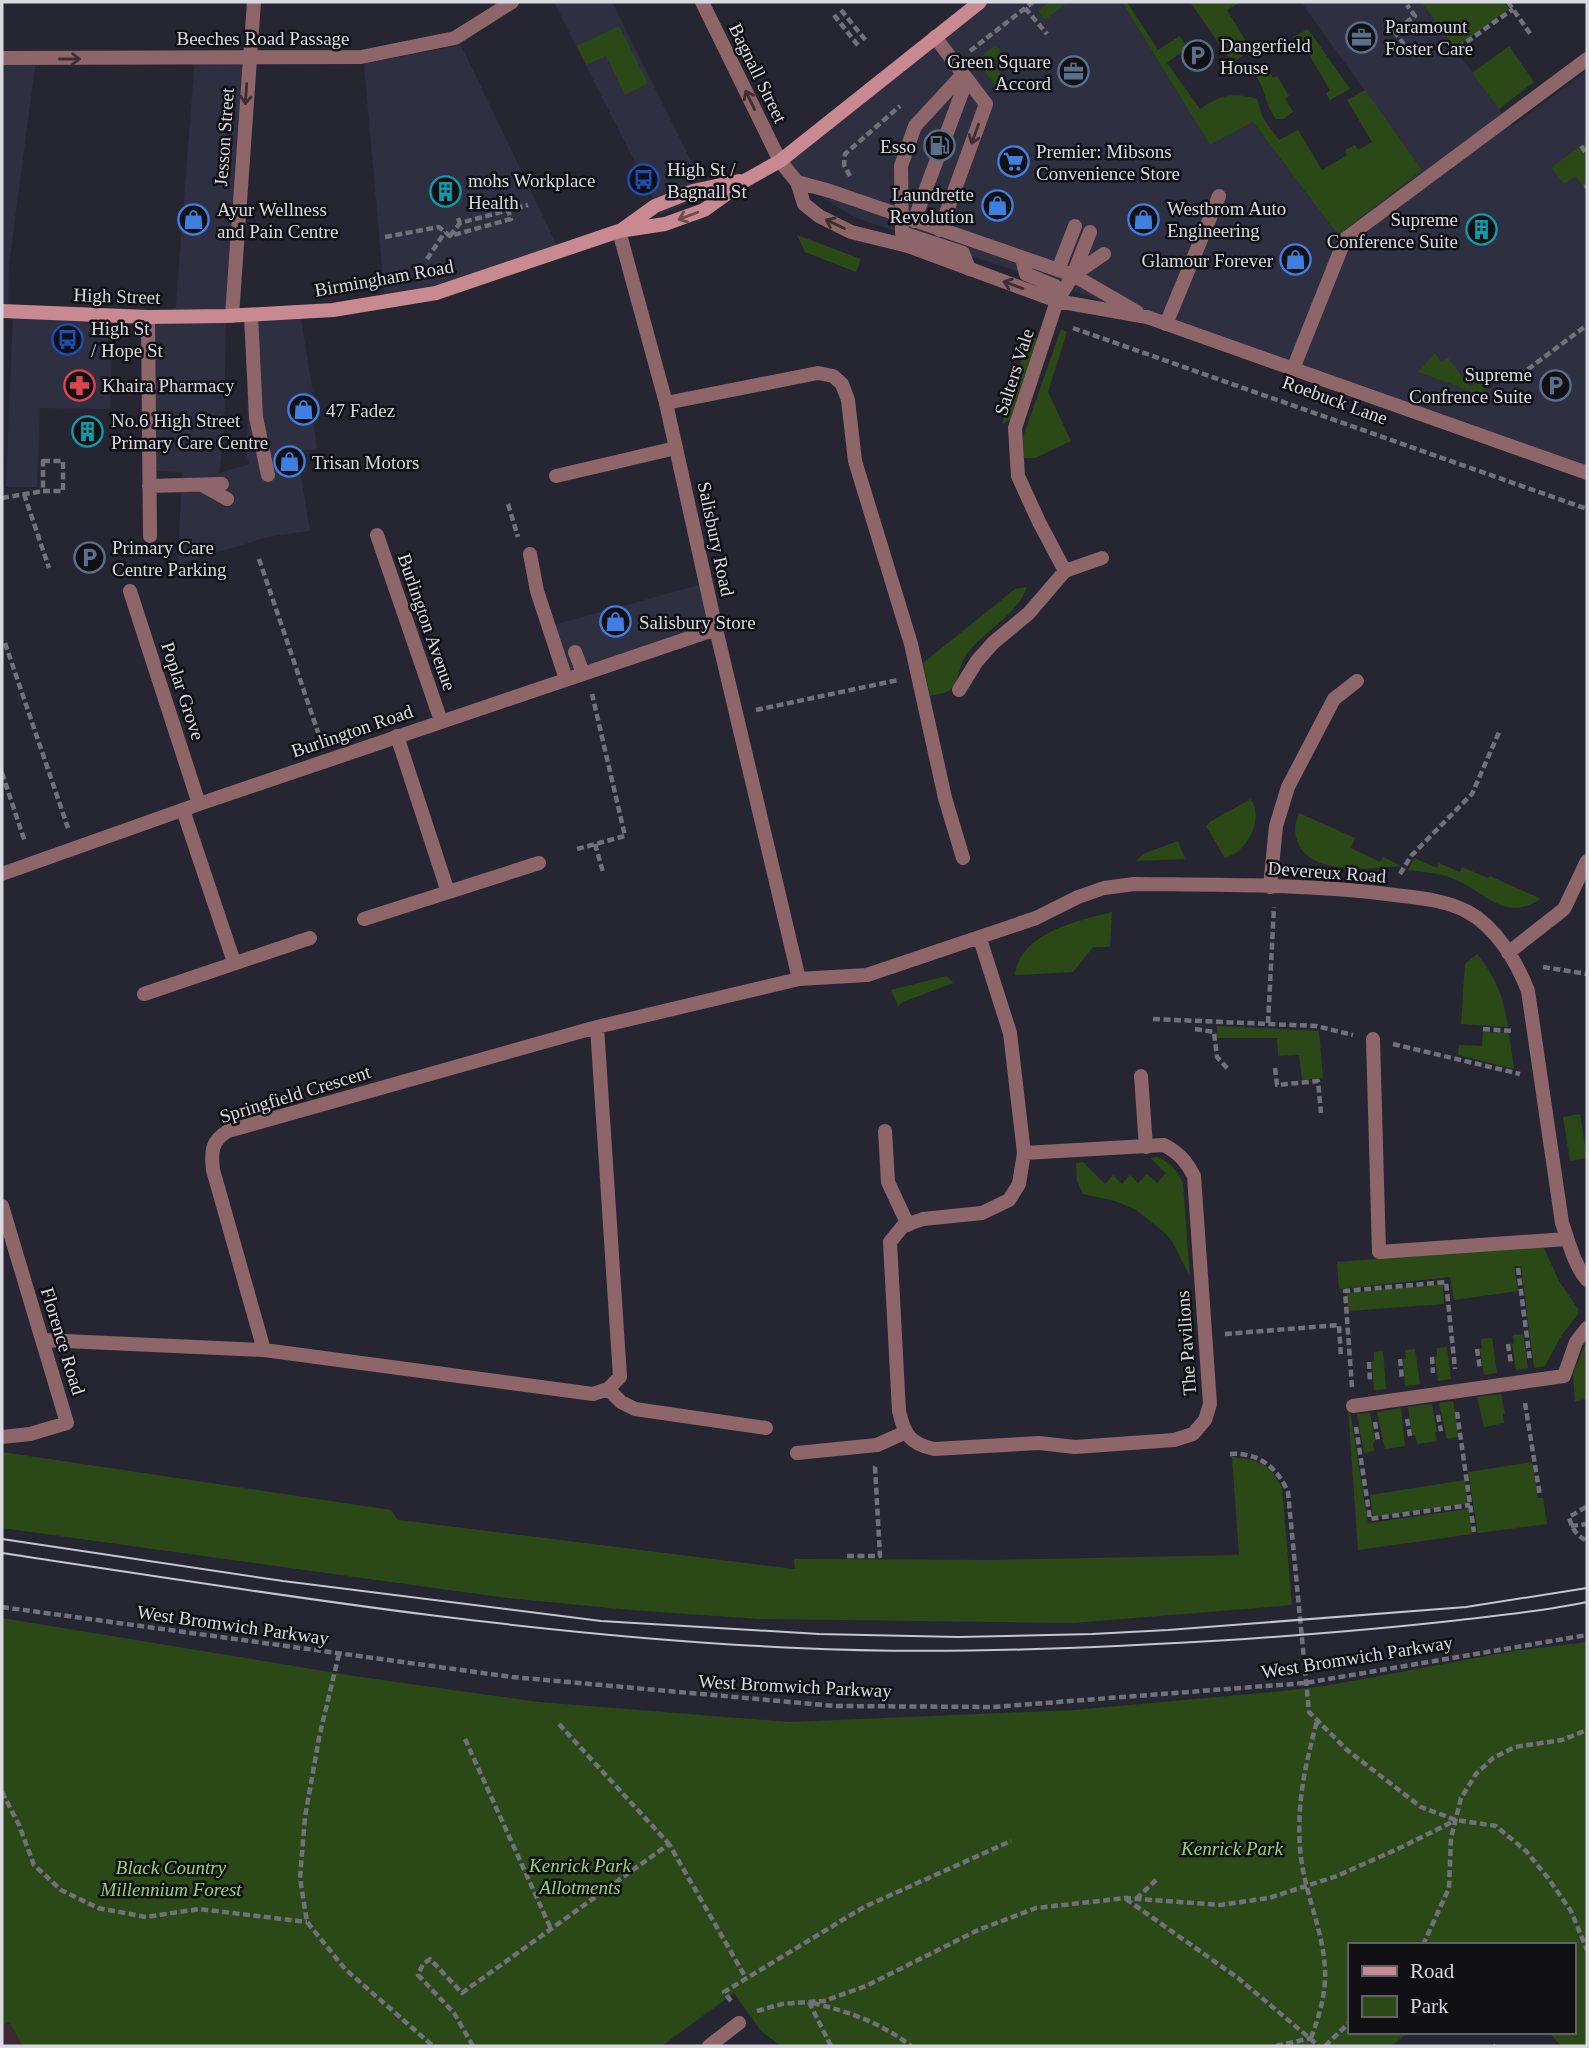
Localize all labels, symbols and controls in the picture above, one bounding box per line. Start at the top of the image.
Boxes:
place label: Paramount Foster Care [1385,16,1473,59]
street label: Bagnall Street [725,20,791,127]
office icon: Paramount Foster Care [1345,20,1379,54]
street label: Beeches Road Passage [176,28,350,49]
place label: Dangerfield House [1220,35,1311,78]
parking icon: Dangerfield House [1180,39,1214,73]
place label: Green Square Accord [947,51,1051,94]
one-way arrow [58,52,81,66]
office icon: Green Square Accord [1057,55,1091,89]
one-way arrow [239,82,252,105]
street label: Jesson Street [210,86,238,187]
one-way arrow [743,90,756,111]
one-way arrow [968,122,980,144]
fuel station icon: Esso [922,129,956,163]
place label: Esso [880,136,916,157]
place label: Premier: Mibsons Convenience Store [1036,141,1180,184]
supermarket icon: Premier: Mibsons Convenience Store [996,145,1030,179]
place label: High St / Bagnall St [667,159,747,202]
bus stop icon: High St / Bagnall St [627,163,661,197]
place label: mohs Workplace Health [468,170,595,213]
building icon: mohs Workplace Health [428,174,462,208]
place label: Laundrette Revolution [890,184,974,227]
shop icon: Laundrette Revolution [980,188,1014,222]
place label: Westbrom Auto Engineering [1167,198,1286,241]
place label: Ayur Wellness and Pain Centre [217,199,338,242]
shop icon: Westbrom Auto Engineering [1127,202,1161,236]
shop icon: Ayur Wellness and Pain Centre [177,203,211,237]
place label: Supreme Conference Suite [1327,209,1458,252]
one-way arrow [678,210,700,223]
building icon: Supreme Conference Suite [1464,213,1498,247]
one-way arrow [825,217,846,230]
shop icon: Glamour Forever [1279,243,1313,277]
place label: Glamour Forever [1142,250,1274,271]
street label: Birmingham Road [313,255,456,301]
one-way arrow [1003,278,1025,290]
street label: High Street [73,284,162,308]
place label: High St / Hope St [91,318,164,361]
bus stop icon: High St / Hope St [51,322,85,356]
street label: Salters Vale [990,326,1038,418]
place label: Supreme Confrence Suite [1409,364,1532,407]
pharmacy icon: Khaira Pharmacy [62,368,96,402]
parking icon: Supreme Confrence Suite [1538,368,1572,402]
street label: Roebuck Lane [1280,371,1390,429]
place label: Khaira Pharmacy [102,375,235,396]
shop icon: 47 Fadez [286,393,320,427]
place label: 47 Fadez [326,400,395,421]
place label: No.6 High Street Primary Care Centre [111,410,268,453]
building icon: No.6 High Street Primary Care Centre [71,414,105,448]
shop icon: Trisan Motors [272,445,306,479]
place label: Trisan Motors [312,452,420,473]
street label: Salisbury Road [694,480,738,599]
place label: Primary Care Centre Parking [112,537,227,580]
parking icon: Primary Care Centre Parking [72,541,106,575]
street label: Burlington Avenue [394,551,460,693]
shop icon: Salisbury Store [599,605,633,639]
place label: Salisbury Store [639,612,756,633]
street label: Poplar Grove [157,639,209,743]
street label: Burlington Road [288,700,416,762]
street label: Devereux Road [1267,857,1387,887]
street label: Springfield Crescent [217,1061,374,1127]
street label: Florence Road [37,1285,89,1398]
street label: The Pavilions [1172,1290,1200,1396]
street label: West Bromwich Parkway [136,1601,331,1649]
street label: West Bromwich Parkway [1260,1631,1455,1683]
street label: West Bromwich Parkway [698,1670,893,1702]
park label: Kenrick Park [1180,1838,1283,1859]
park label: Kenrick Park Allotments [528,1855,631,1898]
park label: Black Country Millennium Forest [99,1857,242,1900]
legend [1348,1943,1575,2034]
text: Road [1410,1959,1455,1983]
text: Park [1410,1994,1449,2018]

